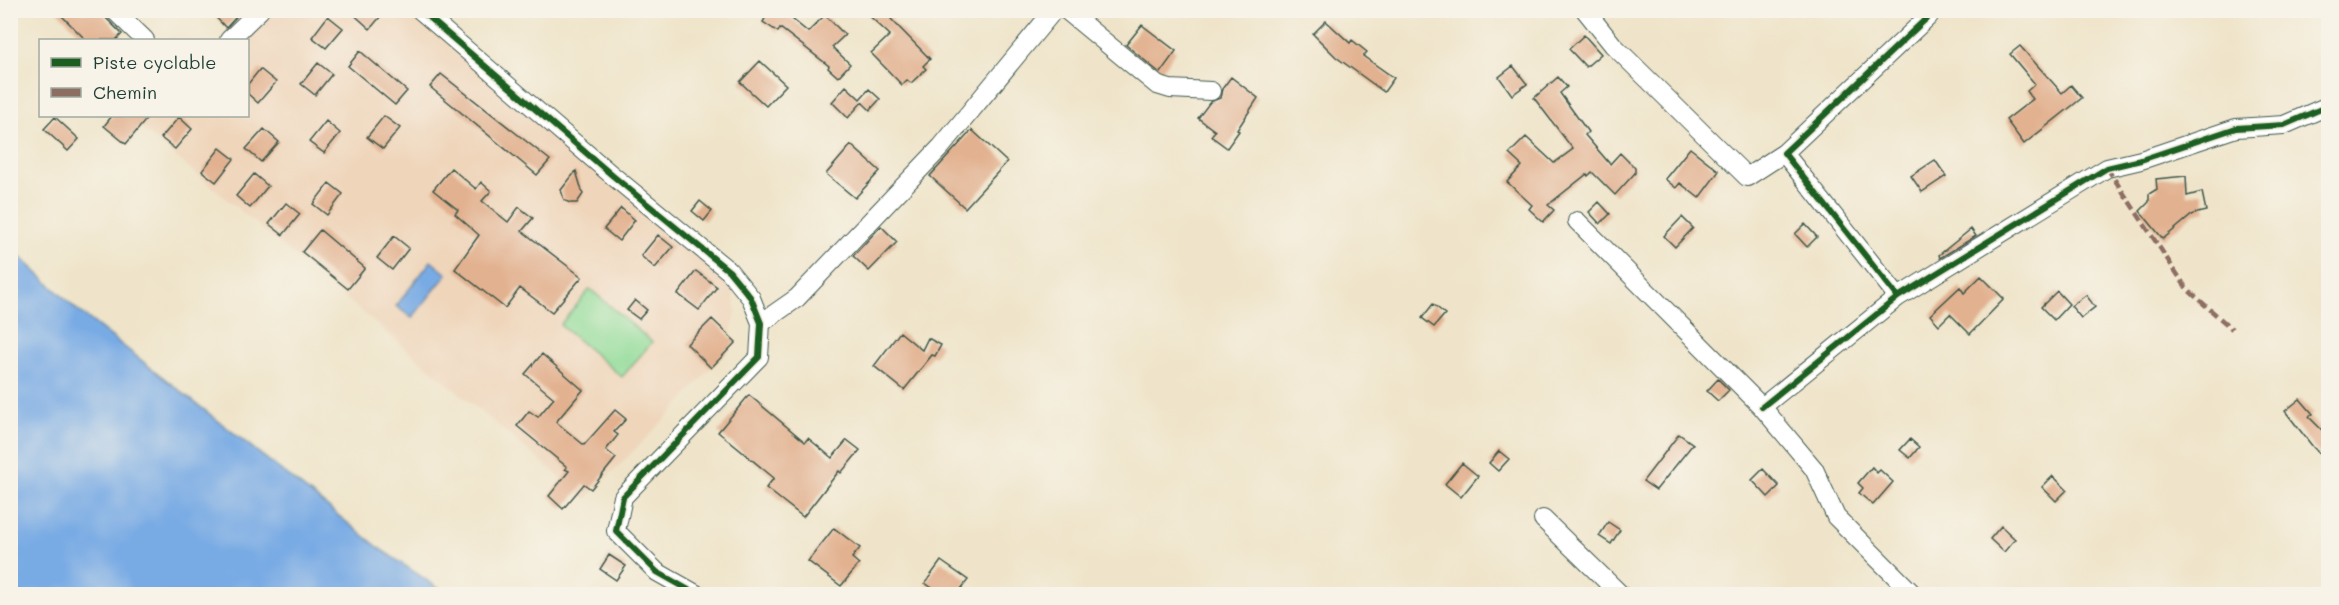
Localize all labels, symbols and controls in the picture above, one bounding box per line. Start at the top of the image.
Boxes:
legend [39,39,249,117]
text: Piste cyclable [93,50,217,74]
text: Chemin [93,80,157,104]

